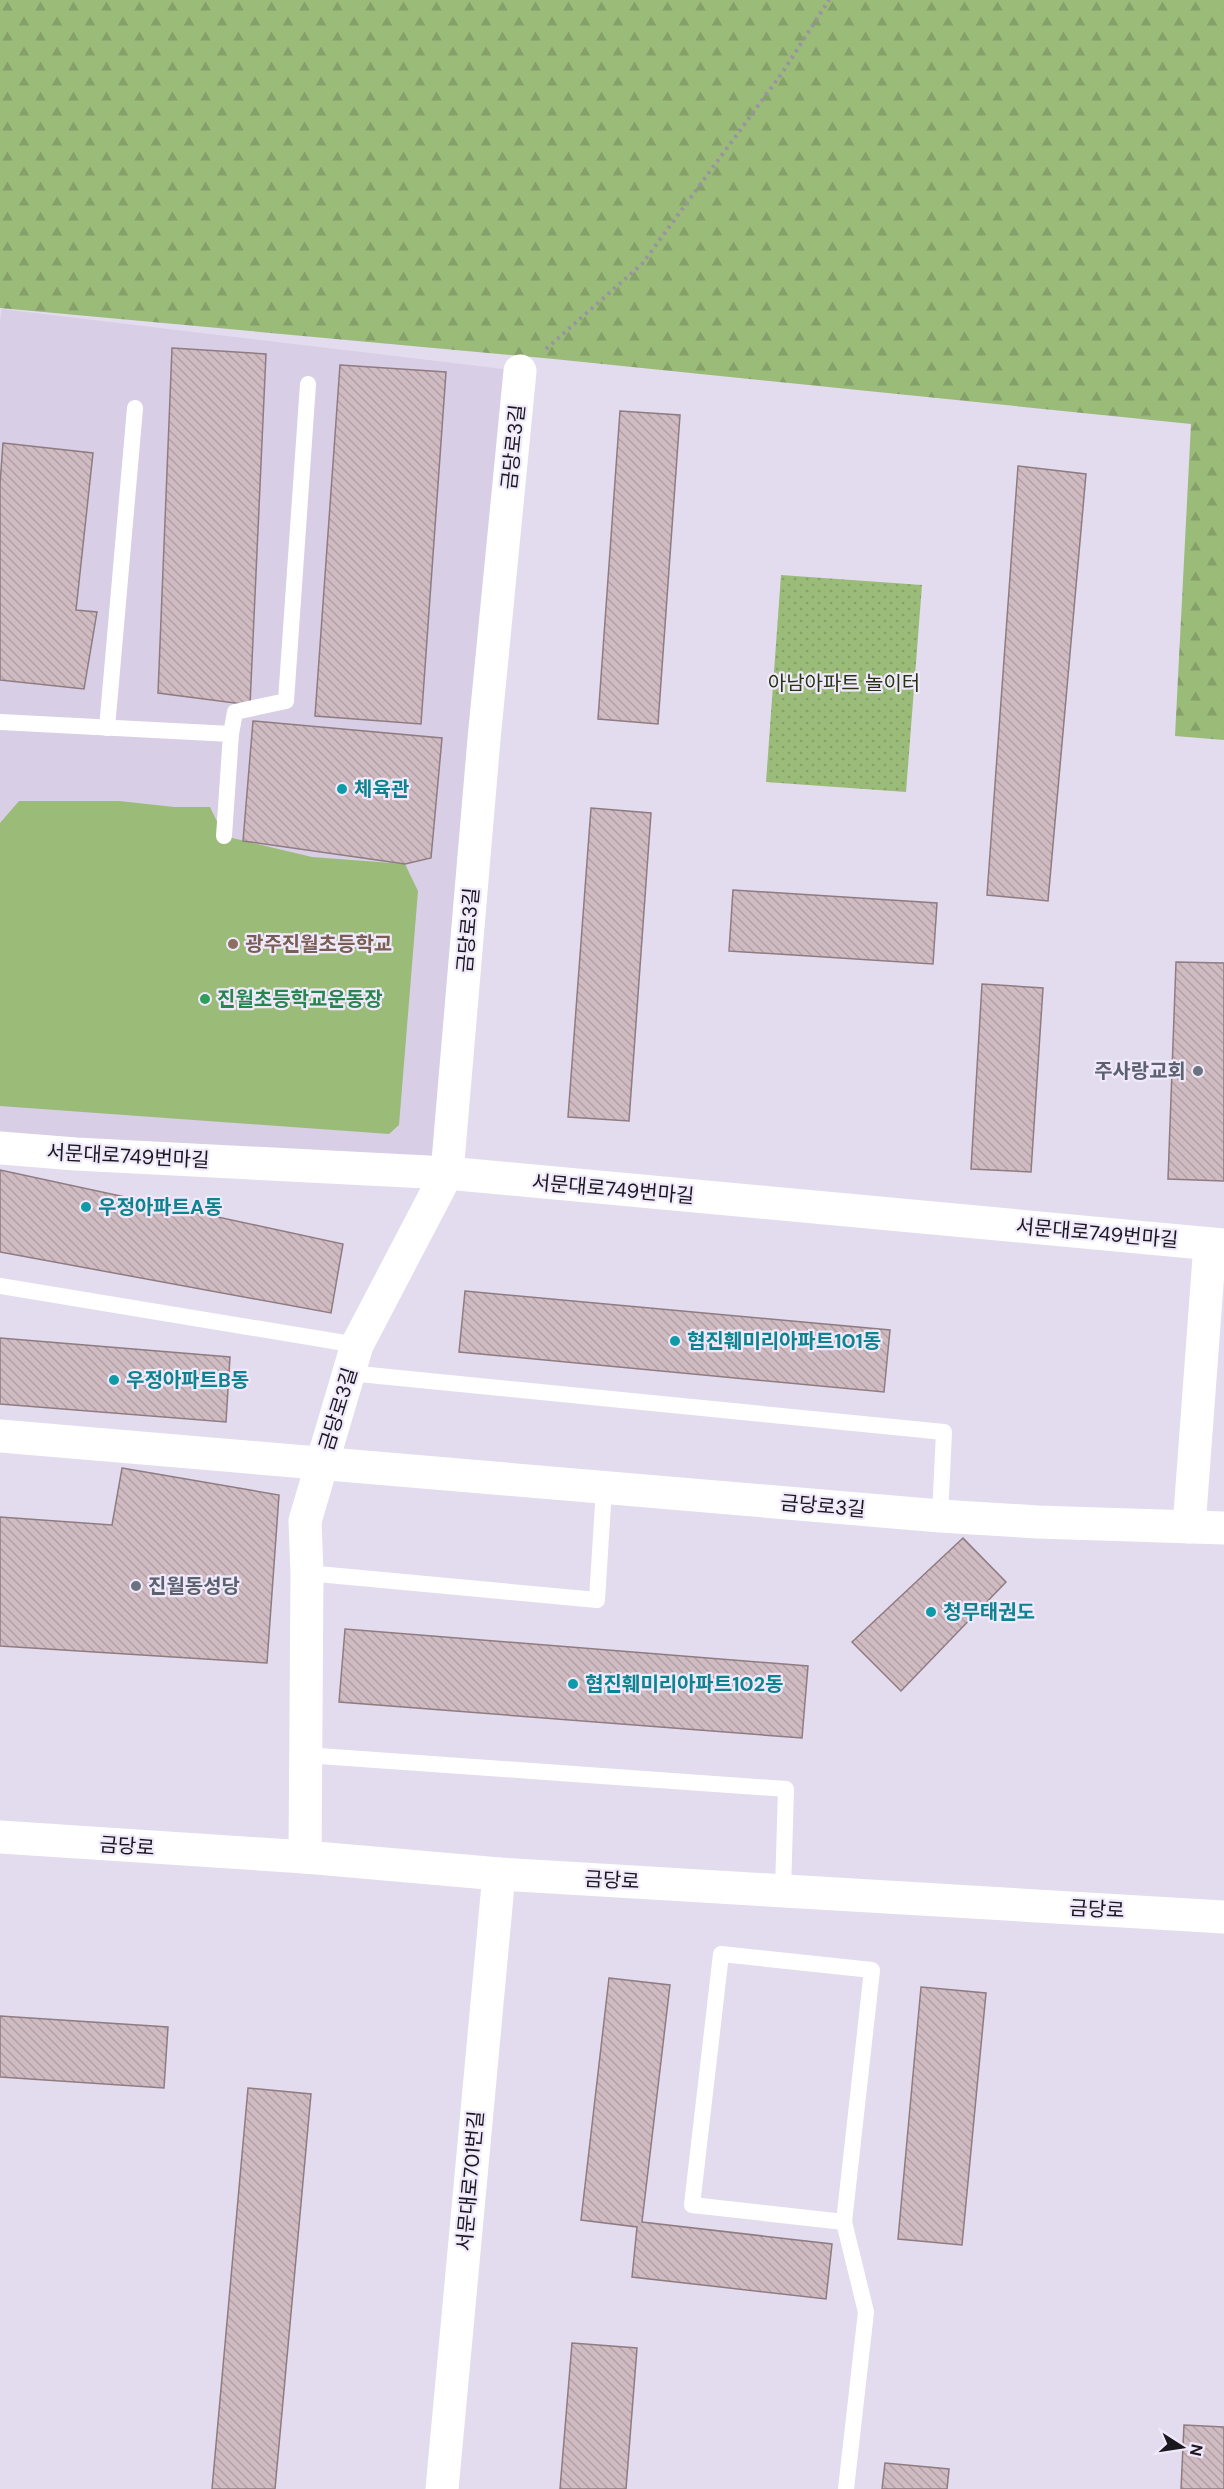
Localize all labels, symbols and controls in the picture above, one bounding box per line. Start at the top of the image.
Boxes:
street label: 금당로3길 [496,403,530,491]
park label: 아남아파트 놀이터 [768,670,920,696]
place label: 체육관 [354,776,410,802]
marker: 체육관 [335,782,349,796]
street label: 금당로3길 [451,886,485,974]
place label: 광주진월초등학교 [245,931,392,957]
marker: 광주진월초등학교 [226,937,240,951]
place label: 진월초등학교운동장 [217,986,383,1012]
marker: 진월초등학교운동장 [198,992,212,1006]
place label: 주사랑교회 [1094,1058,1186,1084]
marker: 주사랑교회 [1191,1064,1205,1078]
street label: 서문대로749번마길 [46,1139,210,1173]
street label: 서문대로749번마길 [531,1169,695,1209]
place label: 우정아파트A동 [98,1194,223,1220]
marker: 우정아파트A동 [79,1200,93,1214]
street label: 서문대로749번마길 [1015,1213,1179,1253]
place label: 협진훼미리아파트101동 [687,1328,881,1354]
marker: 협진훼미리아파트101동 [668,1334,682,1348]
street label: 금당로3길 [313,1364,363,1454]
place label: 우정아파트B동 [126,1367,249,1393]
marker: 우정아파트B동 [107,1373,121,1387]
street label: 금당로3길 [779,1489,867,1523]
place label: 진월동성당 [148,1573,240,1599]
marker: 진월동성당 [129,1579,143,1593]
place label: 청무태권도 [943,1599,1035,1625]
marker: 청무태권도 [924,1605,938,1619]
place label: 협진훼미리아파트102동 [585,1671,783,1697]
marker: 협진훼미리아파트102동 [566,1677,580,1691]
street label: 금당로 [99,1831,155,1861]
street label: 금당로 [584,1866,640,1894]
street label: 금당로 [1069,1895,1125,1923]
street label: 서문대로701번길 [451,2110,489,2252]
north arrow [1152,2417,1212,2477]
text: N [1185,2442,1208,2458]

